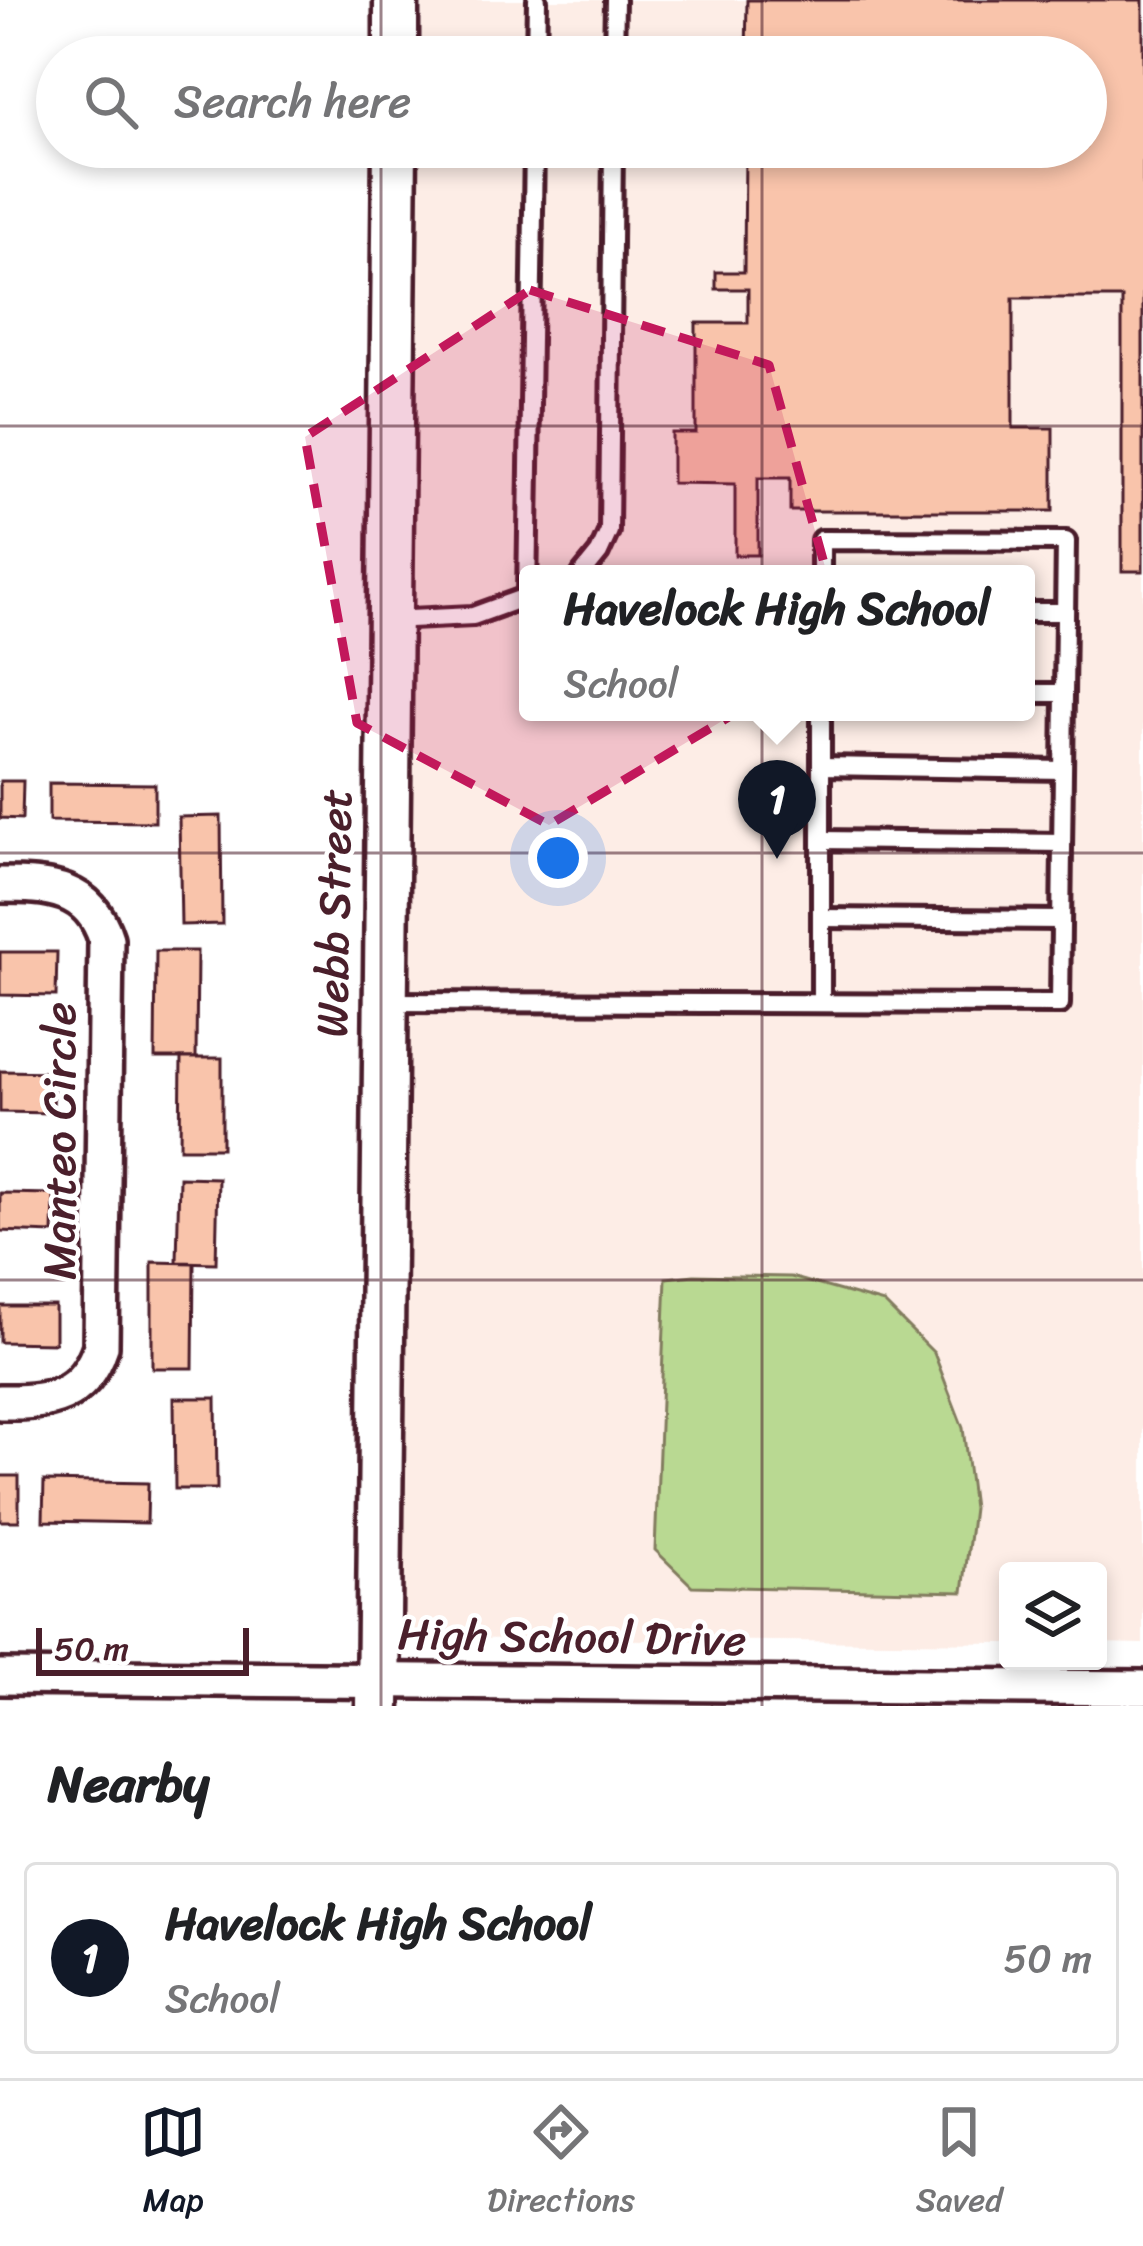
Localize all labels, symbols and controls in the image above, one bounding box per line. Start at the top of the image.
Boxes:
search box [36,36,1107,168]
text: Search here [174,62,411,142]
icon: search [78,69,144,135]
popup [519,565,1035,721]
text: Havelock High School [564,569,990,649]
text: School [564,649,679,718]
pin: 1 [738,760,816,859]
street label: Webb Street [292,788,376,1038]
your location [528,828,588,888]
street label: Manteo Circle [20,1002,100,1280]
map controls [999,1562,1107,1670]
button: layers [999,1562,1107,1670]
street label: High School Drive [397,1594,747,1680]
text: 50 m [54,1620,129,1678]
scale bar [36,1622,249,1675]
text: Nearby [48,1739,209,1829]
text: Havelock High School [165,1884,592,1964]
text: 1 [82,1924,98,1993]
text: 50 m [1003,1924,1092,1993]
text: School [165,1964,280,2033]
tab: Map [140,2099,206,2229]
tab: Directions [487,2099,635,2229]
tab: Saved [916,2099,1003,2229]

